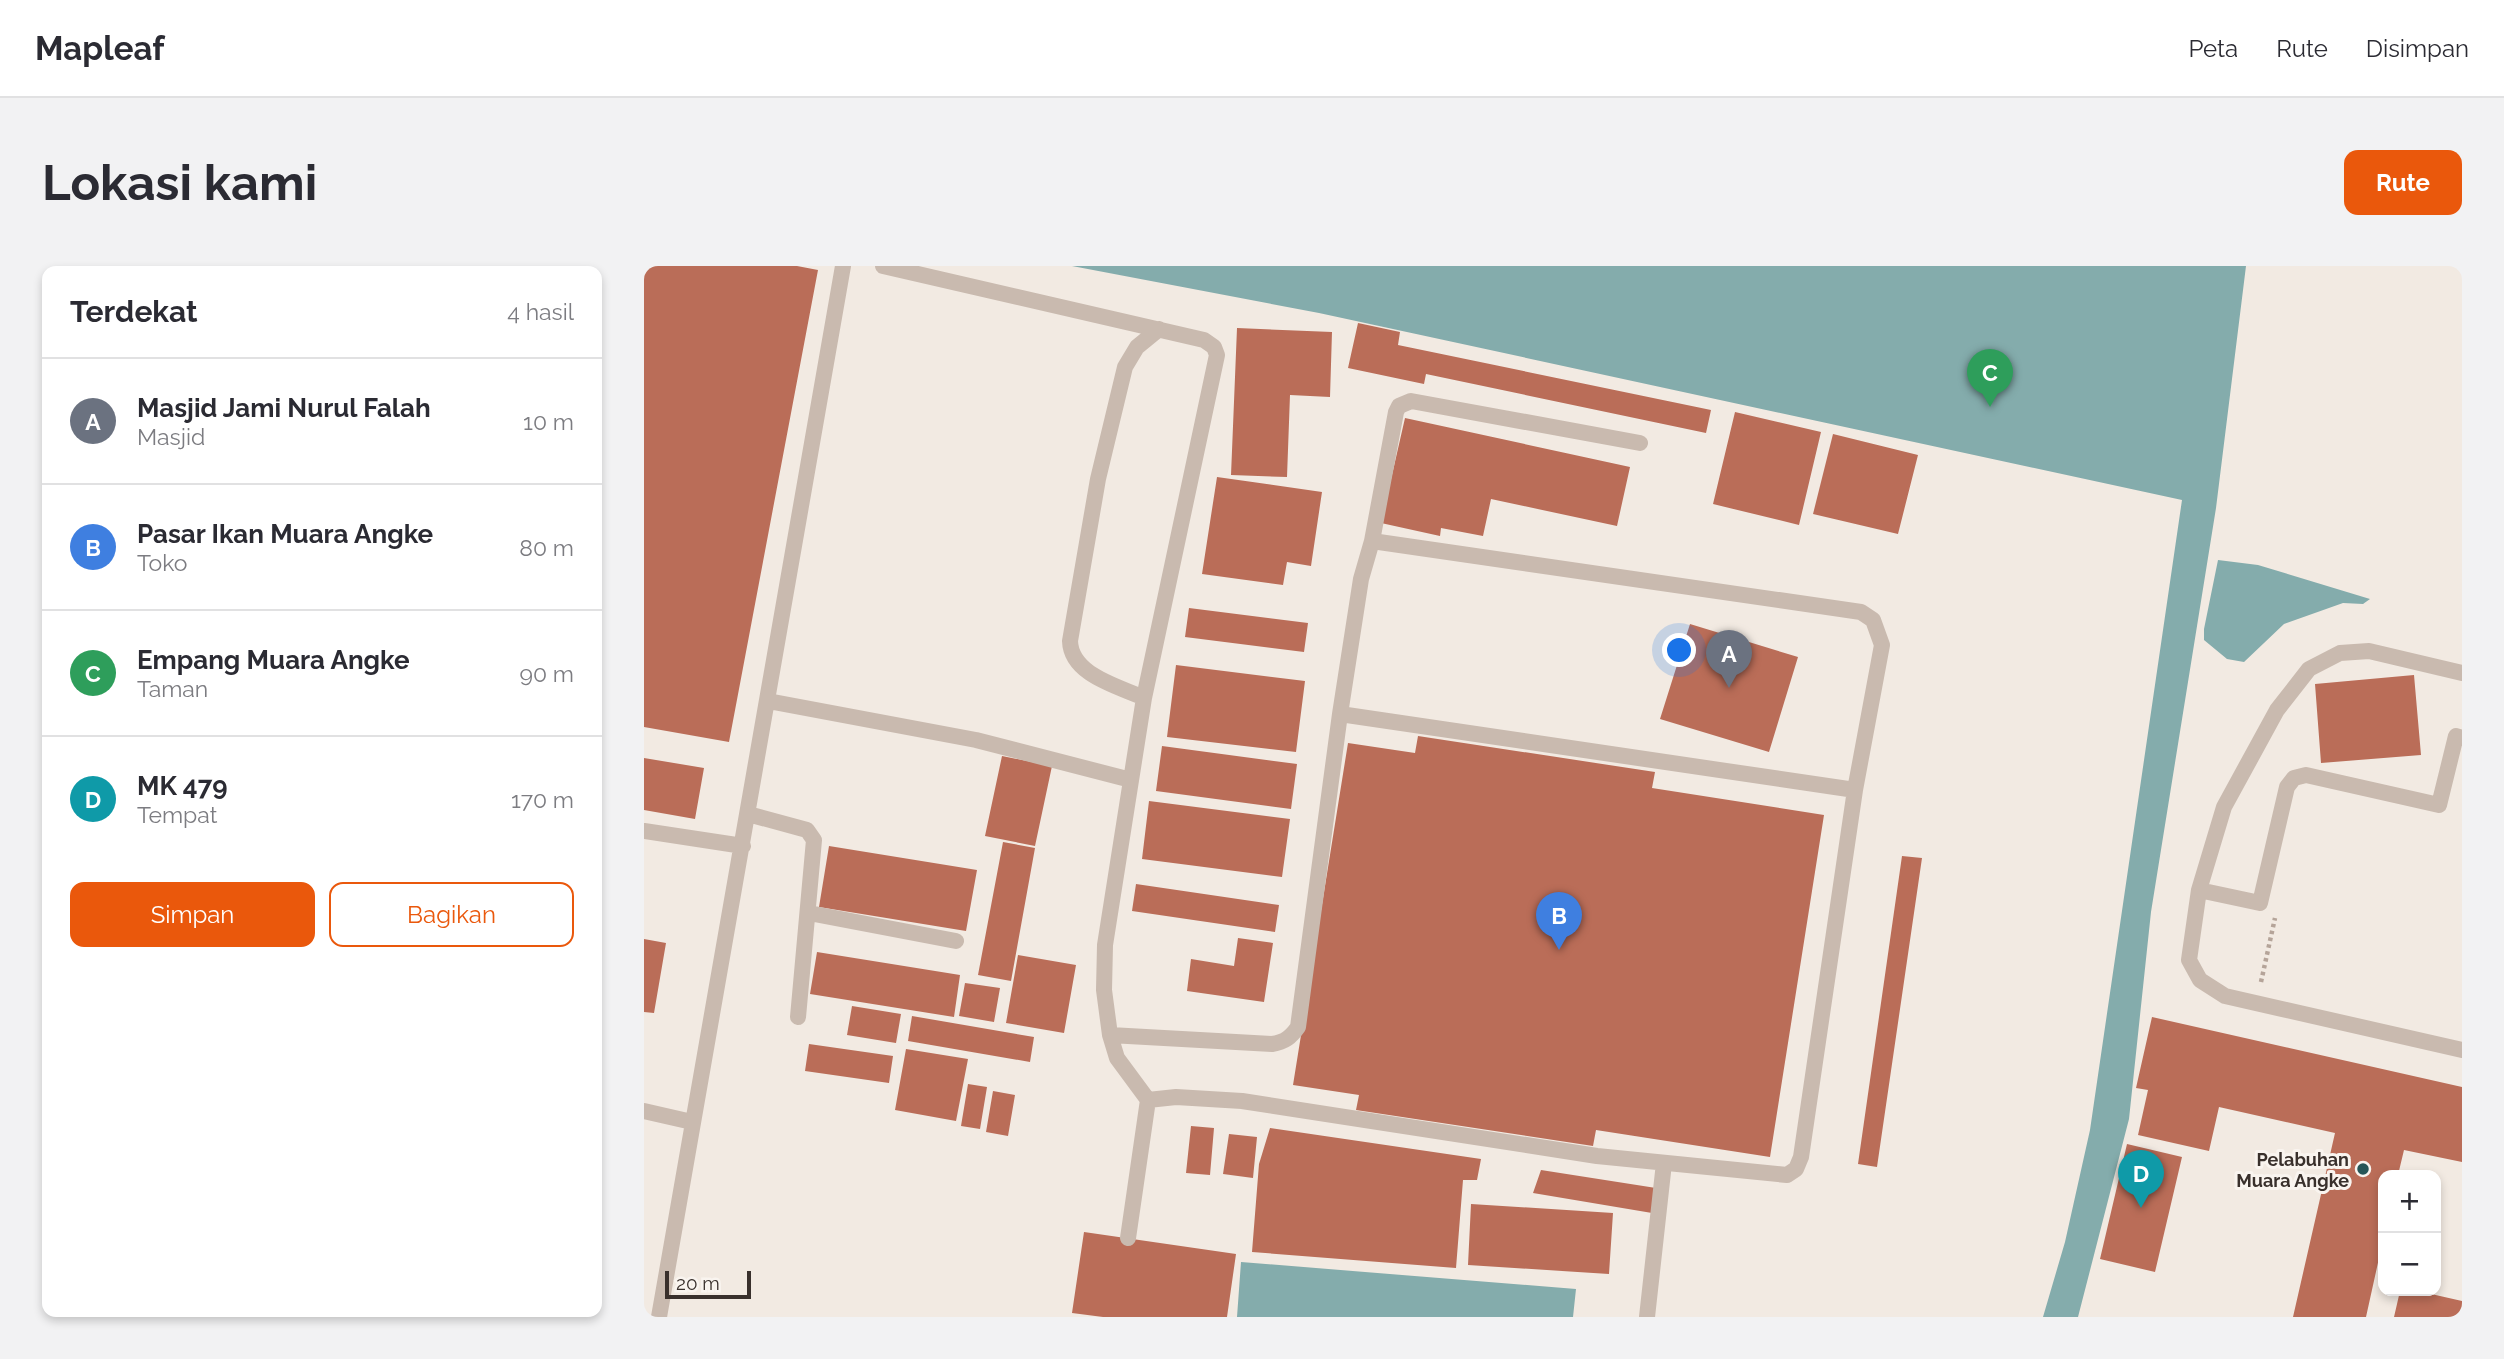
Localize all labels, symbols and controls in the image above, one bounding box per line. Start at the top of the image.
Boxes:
text: Mapleaf [35,29,165,68]
text: Peta [2188,34,2238,63]
text: Rute [2276,34,2328,63]
text: Disimpan [2366,34,2469,63]
button: Rute [2344,150,2462,215]
text: Lokasi kami [42,154,317,211]
text: Terdekat [70,294,198,329]
text: 4 hasil [507,298,574,325]
pin: C [1967,349,2013,407]
text: Masjid Jami Nurul Falah [137,393,431,423]
text: A [85,408,101,435]
text: 10 m [523,408,574,435]
text: Masjid [137,423,205,450]
text: Pasar Ikan Muara Angke [137,519,433,549]
text: B [85,534,101,561]
text: 80 m [519,534,574,561]
text: Toko [137,549,187,576]
pin: A [1706,630,1752,688]
your location [1662,633,1696,667]
text: Empang Muara Angke [137,645,410,675]
text: C [85,660,101,687]
text: 90 m [519,660,574,687]
text: Taman [137,675,208,702]
text: MK 479 [137,771,228,801]
text: D [85,786,101,813]
text: 170 m [511,786,574,813]
text: Tempat [137,801,217,828]
button: Simpan [70,882,315,947]
button: Bagikan [329,882,574,947]
pin: B [1536,892,1582,950]
place label: Pelabuhan Muara Angke [2236,1149,2349,1191]
pin: D [2118,1150,2164,1208]
marker: Pelabuhan Muara Angke [2355,1161,2371,1177]
map controls [2378,1170,2441,1296]
button: + [2378,1170,2441,1233]
button: − [2378,1233,2441,1296]
scale bar [665,1268,751,1300]
text: 20 m [676,1272,720,1294]

